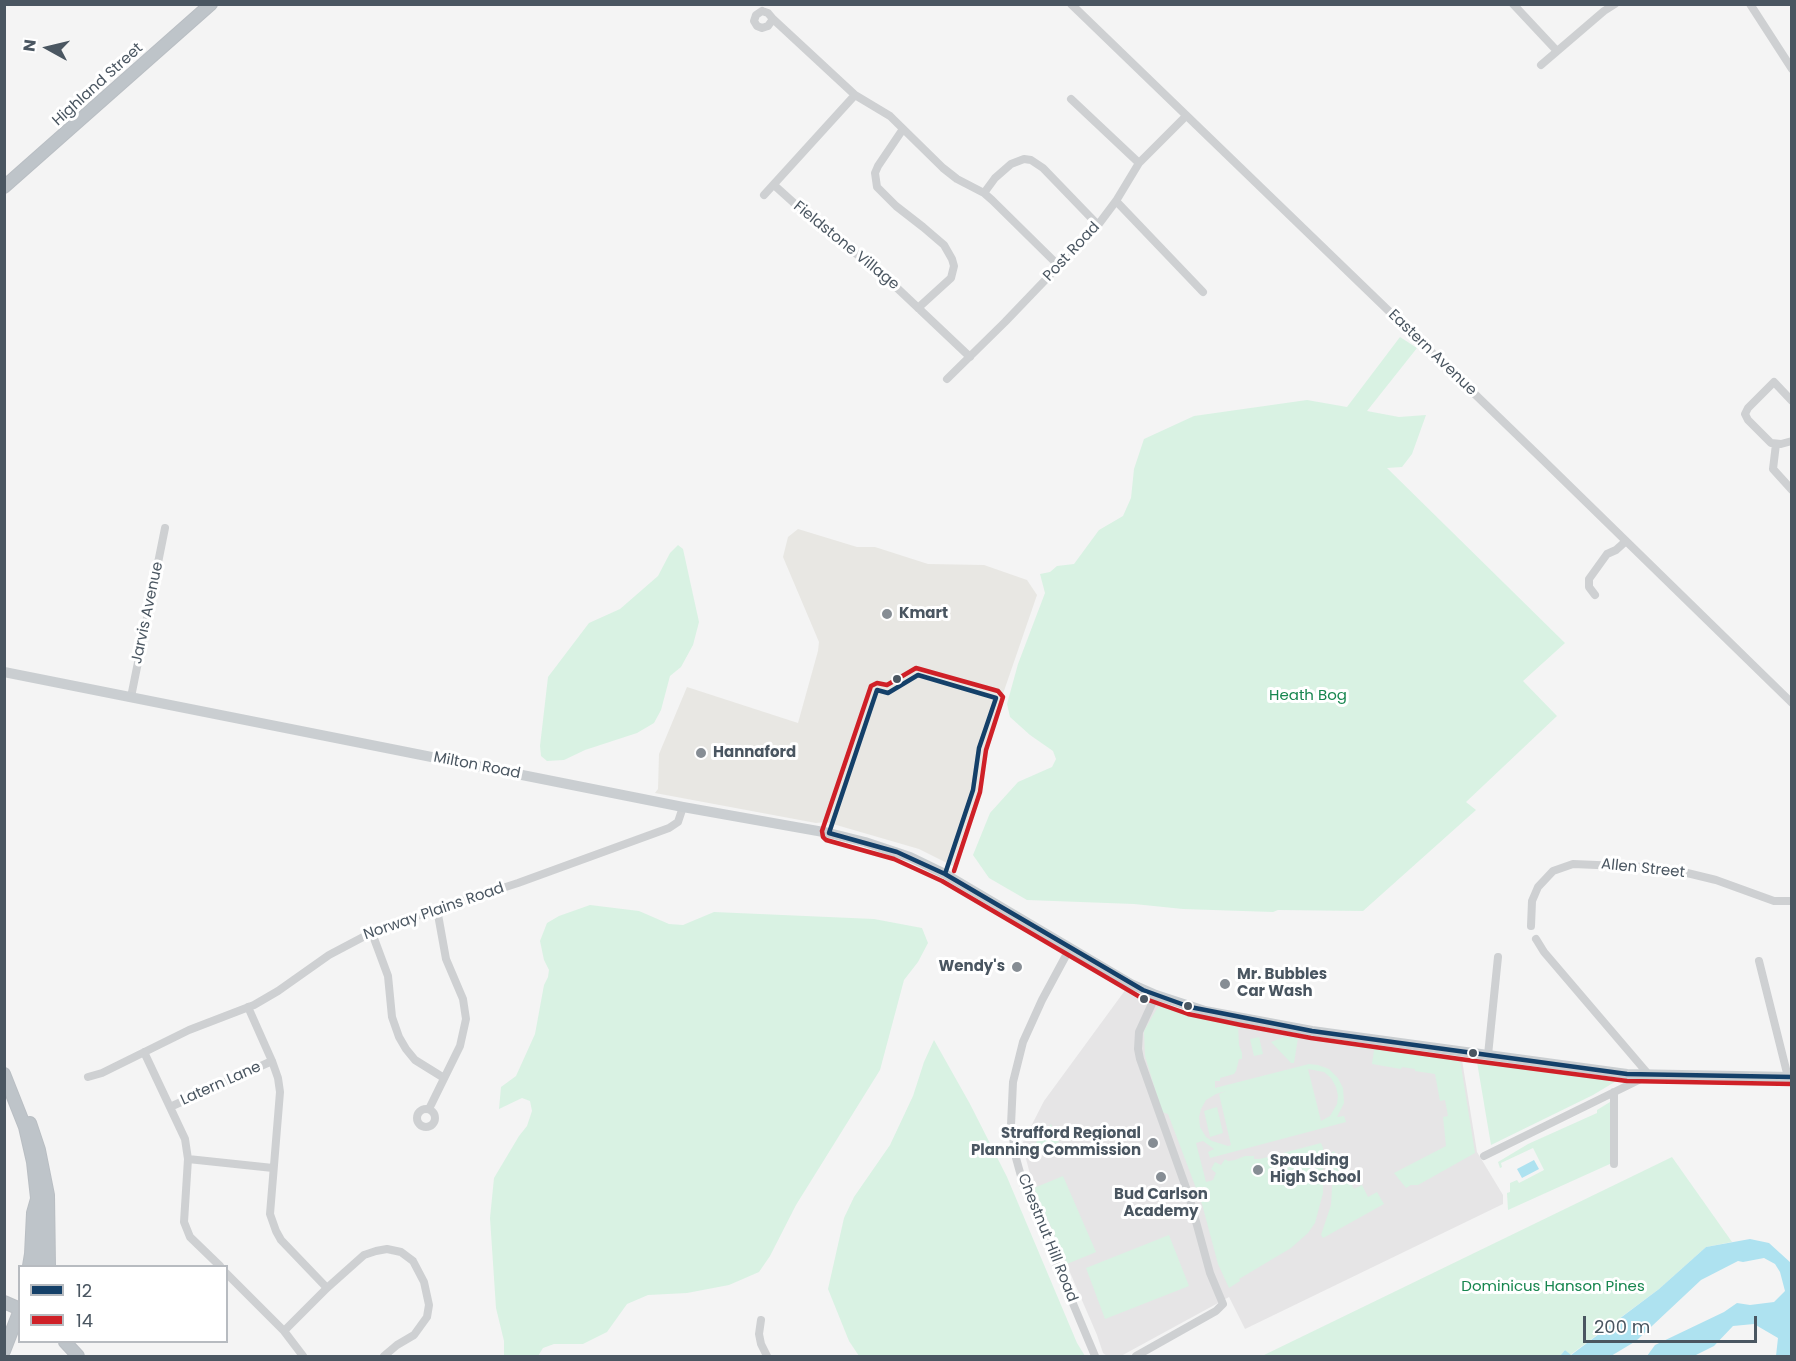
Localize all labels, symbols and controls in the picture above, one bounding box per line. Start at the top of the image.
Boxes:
north arrow [18,18,78,78]
text: N [17,38,42,53]
street label: Highland Street [49,40,147,130]
street label: Fieldstone Village [789,198,903,294]
street label: Post Road [1040,219,1104,285]
street label: Eastern Avenue [1384,306,1480,400]
street label: Jarvis Avenue [128,560,168,666]
place label: Kmart [899,605,948,623]
marker: Kmart [880,607,894,621]
unlabelled marker [891,673,903,685]
park label: Heath Bog [1269,687,1347,705]
place label: Hannaford [713,744,796,762]
marker: Hannaford [694,746,708,760]
street label: Milton Road [432,749,522,783]
street label: Allen Street [1600,856,1686,882]
street label: Norway Plains Road [361,880,507,944]
place label: Wendy's [939,958,1005,976]
marker: Wendy's [1010,960,1024,974]
place label: Mr. Bubbles Car Wash [1237,966,1327,1001]
marker: Mr. Bubbles Car Wash [1218,977,1232,991]
unlabelled marker [1138,993,1150,1005]
unlabelled marker [1182,1000,1194,1012]
unlabelled marker [1467,1047,1479,1059]
street label: Latern Lane [178,1058,264,1110]
place label: Strafford Regional Planning Commission [971,1125,1141,1160]
marker: Strafford Regional Planning Commission [1146,1136,1160,1150]
place label: Spaulding High School [1270,1152,1361,1187]
marker: Spaulding High School [1251,1163,1265,1177]
marker: Bud Carlson Academy [1154,1170,1168,1184]
street label: Chestnut Hill Road [1013,1171,1081,1305]
place label: Bud Carlson Academy [1114,1186,1208,1221]
legend [18,1265,228,1343]
text: 12 [76,1278,92,1303]
park label: Dominicus Hanson Pines [1461,1278,1645,1296]
scale bar [1586,1304,1760,1342]
text: 14 [76,1308,93,1333]
text: 200 m [1594,1314,1650,1339]

